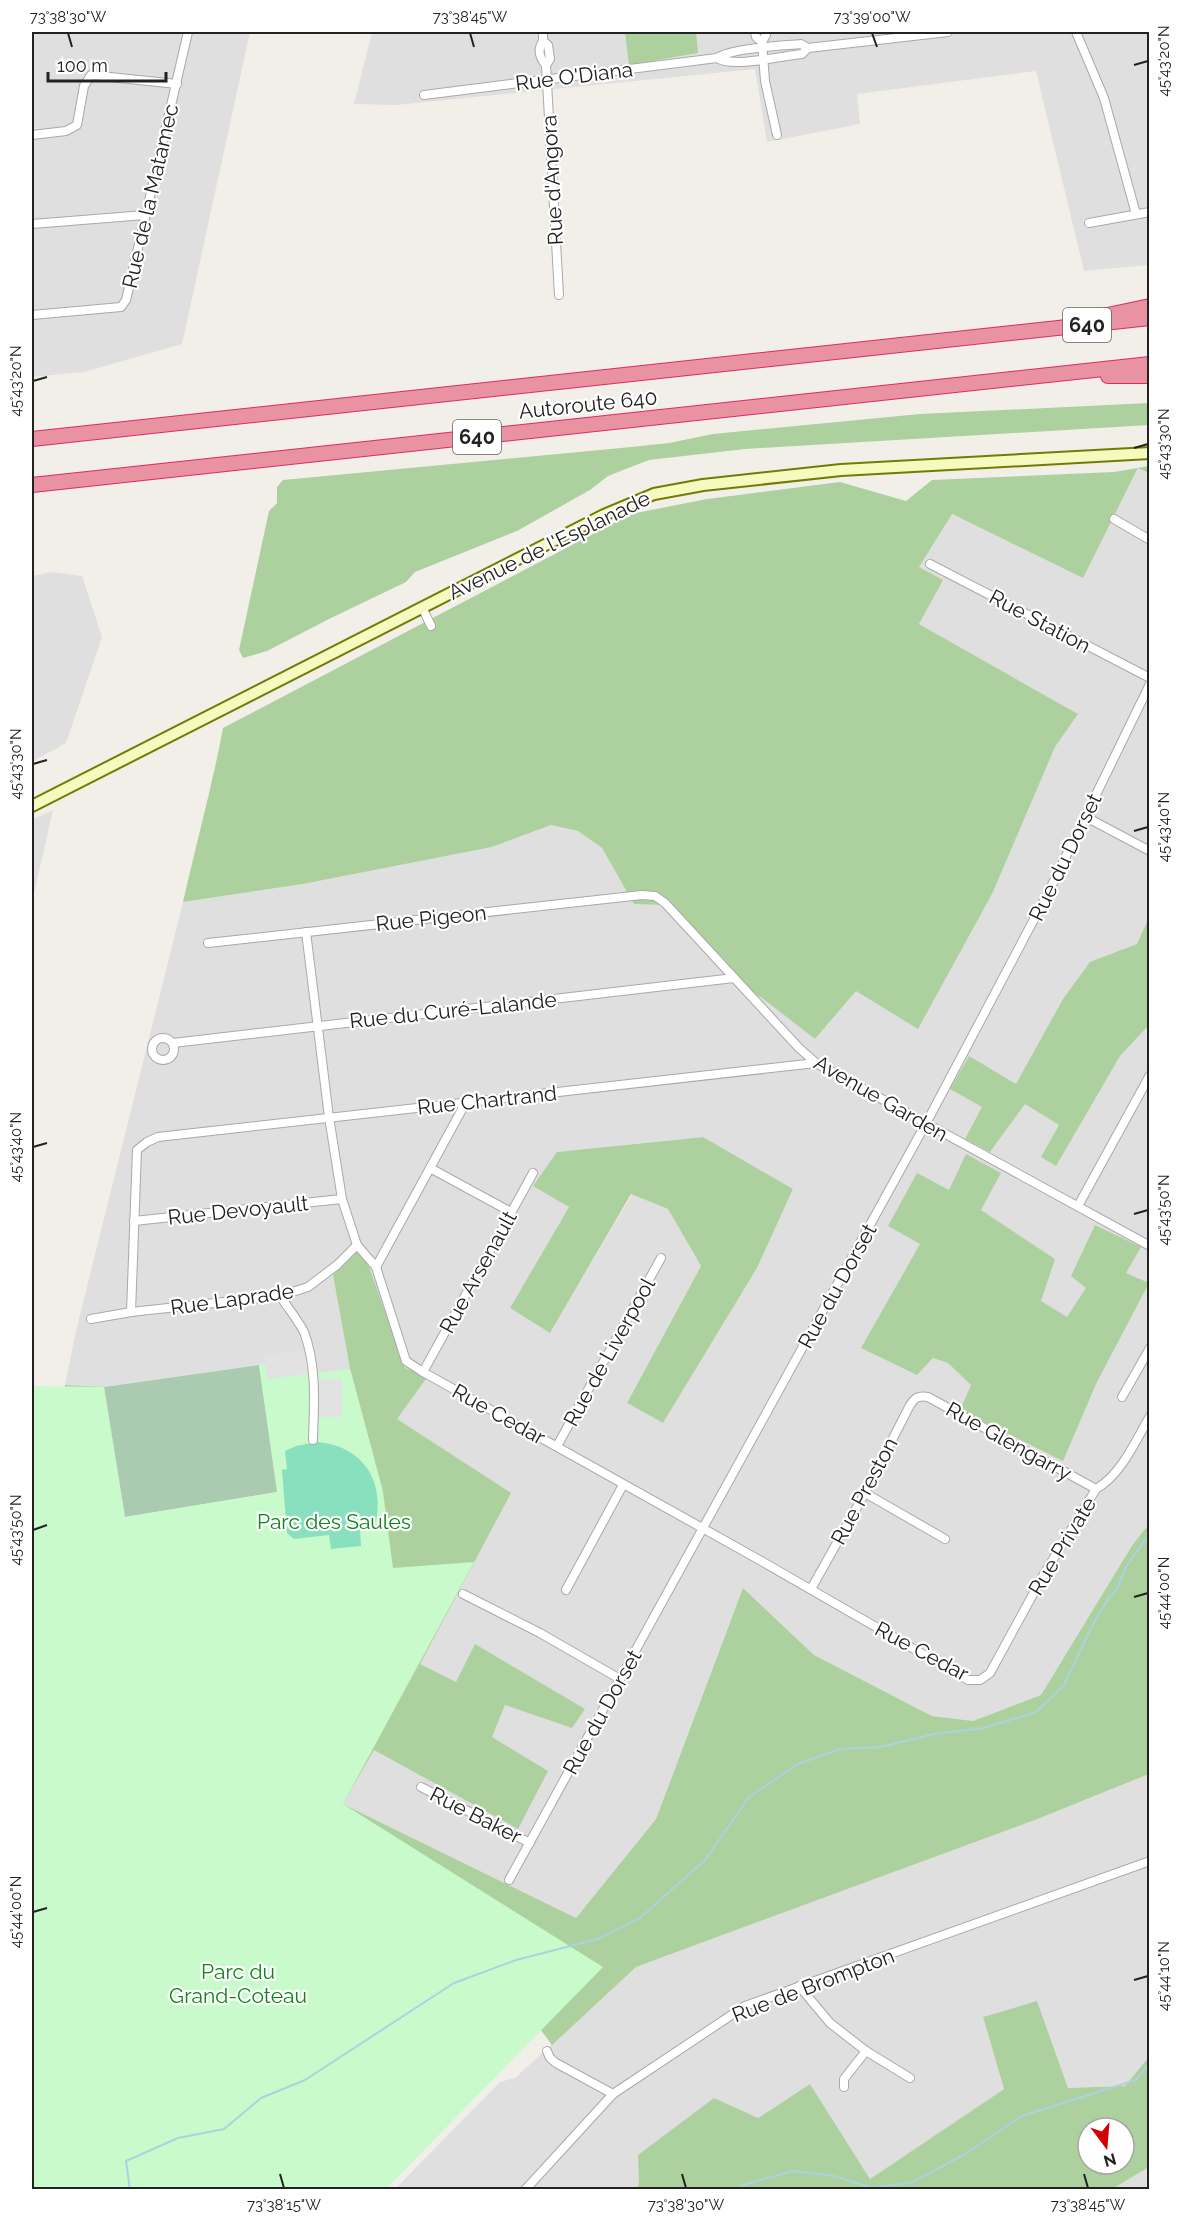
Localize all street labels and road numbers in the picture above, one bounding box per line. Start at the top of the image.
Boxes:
street label: Rue O'Diana [514,56,634,96]
street label: Rue de la Matamec [117,101,183,291]
street label: Rue d'Angora [536,114,568,246]
road number: 640 [1063,308,1111,342]
street label: Autoroute 640 [517,384,659,424]
road number: 640 [453,420,501,454]
street label: Avenue de l'Esplanade [444,485,654,605]
street label: Rue Station [985,584,1095,658]
street label: Rue du Dorset [1023,789,1107,925]
street label: Rue Pigeon [374,900,488,936]
street label: Rue du Curé-Lalande [348,987,558,1033]
street label: Avenue Garden [810,1050,952,1146]
street label: Rue Chartrand [416,1080,558,1120]
street label: Rue Devoyault [166,1190,310,1230]
street label: Rue Arsenault [434,1206,522,1338]
street label: Rue du Dorset [792,1219,882,1353]
street label: Rue de Liverpool [558,1273,660,1430]
street label: Rue Laprade [169,1278,295,1320]
street label: Rue Cedar [448,1378,550,1450]
street label: Rue Glengarry [942,1396,1076,1486]
street label: Rue Preston [825,1433,903,1549]
street label: Rue Private [1023,1492,1101,1600]
street label: Rue Cedar [871,1616,974,1686]
street label: Rue du Dorset [557,1645,647,1779]
street label: Rue Baker [426,1781,527,1849]
street label: Rue de Brompton [728,1943,898,2027]

